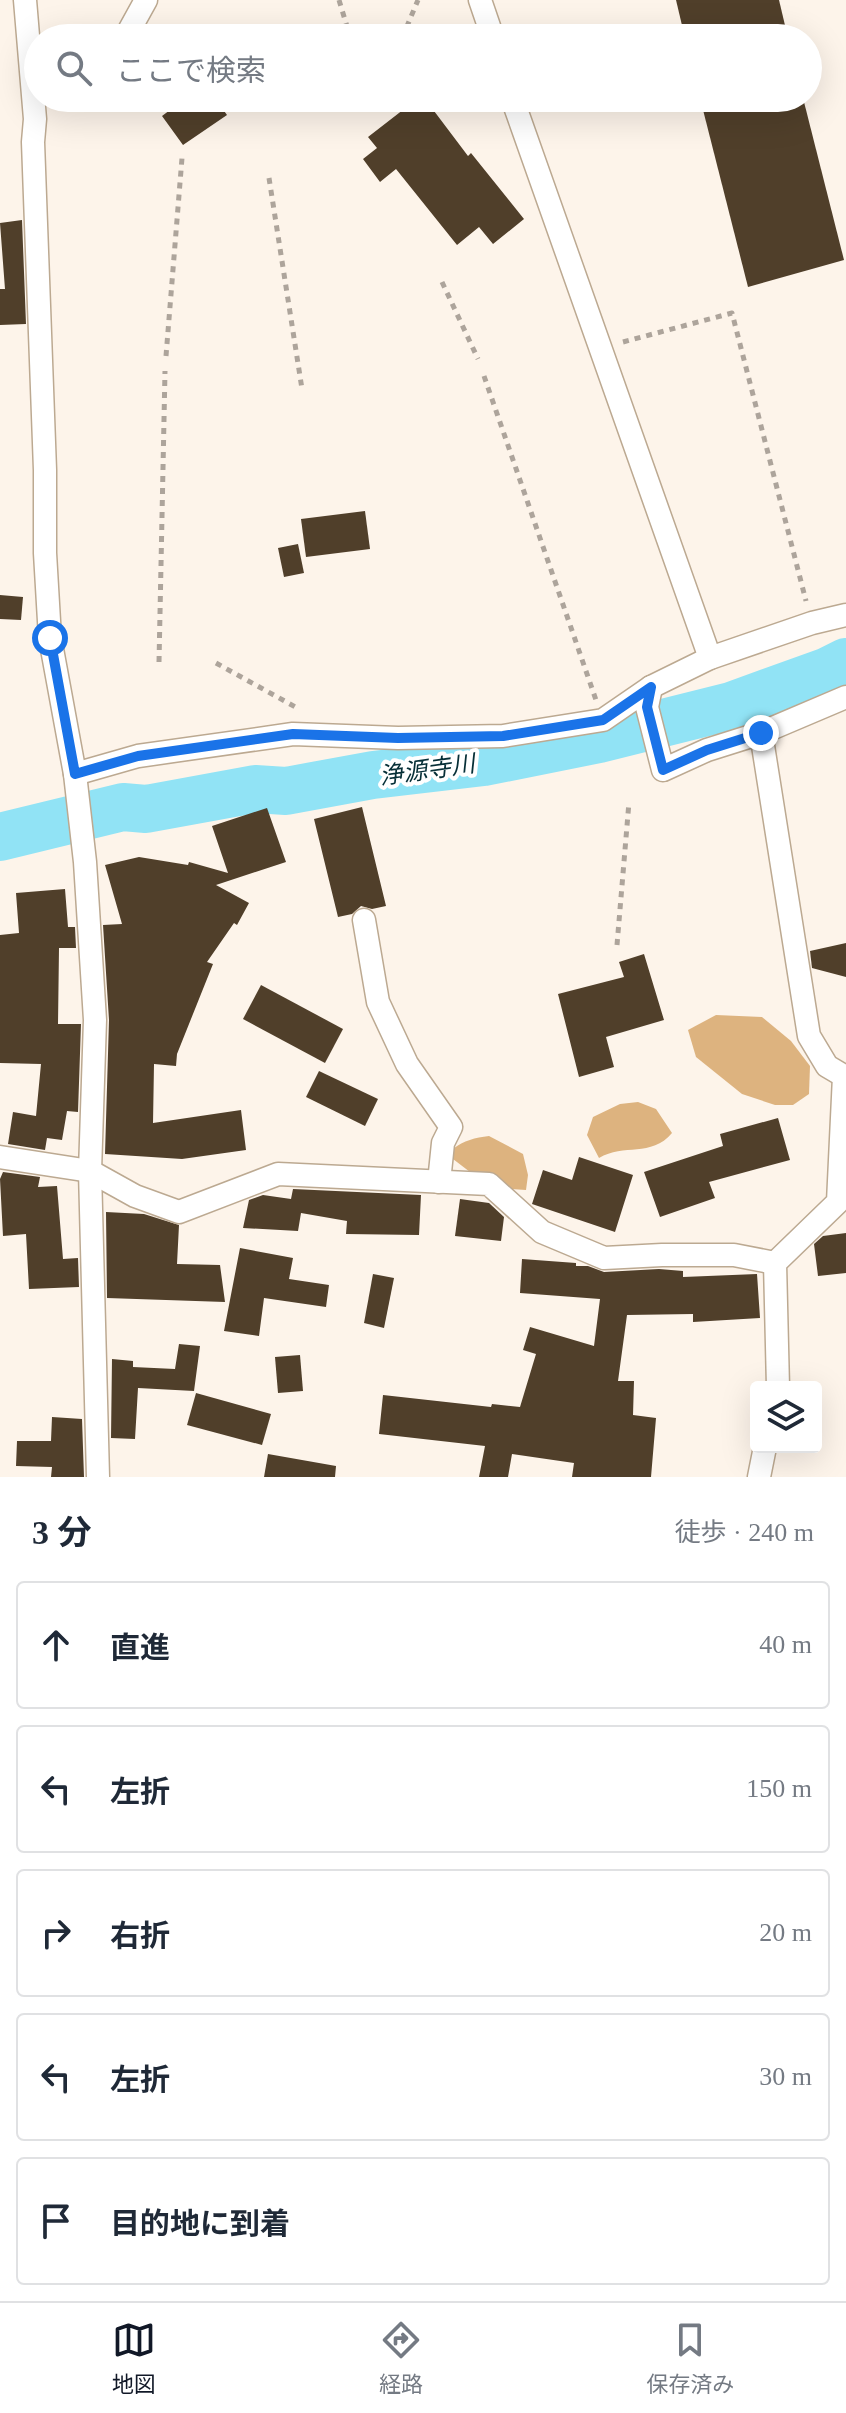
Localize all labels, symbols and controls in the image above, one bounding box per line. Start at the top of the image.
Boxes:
search box [24,24,822,112]
icon: search [52,46,96,90]
text: ここで検索 [116,54,266,87]
route start [32,620,68,656]
route end [743,715,779,751]
water label: 浄源寺川 [378,750,479,790]
map controls [750,1381,822,1453]
button: layers [750,1381,822,1453]
text: 3 分 [32,1514,92,1551]
text: 徒歩 · 240 m [675,1518,814,1547]
icon: ahead [34,1623,78,1667]
text: 40 m [759,1630,812,1659]
text: 直進 [110,1631,170,1664]
icon: left [34,1767,78,1811]
text: 150 m [746,1774,812,1803]
text: 左折 [110,1775,170,1808]
icon: right [34,1911,78,1955]
text: 20 m [759,1918,812,1947]
text: 右折 [110,1919,170,1952]
icon: left [34,2055,78,2099]
text: 30 m [759,2062,812,2091]
text: 左折 [110,2063,170,2096]
icon: arrive [34,2199,78,2243]
text: 目的地に到着 [110,2207,290,2240]
tab: 地図 [112,2318,156,2398]
tab: 経路 [379,2318,423,2398]
tab: 保存済み [646,2318,734,2398]

